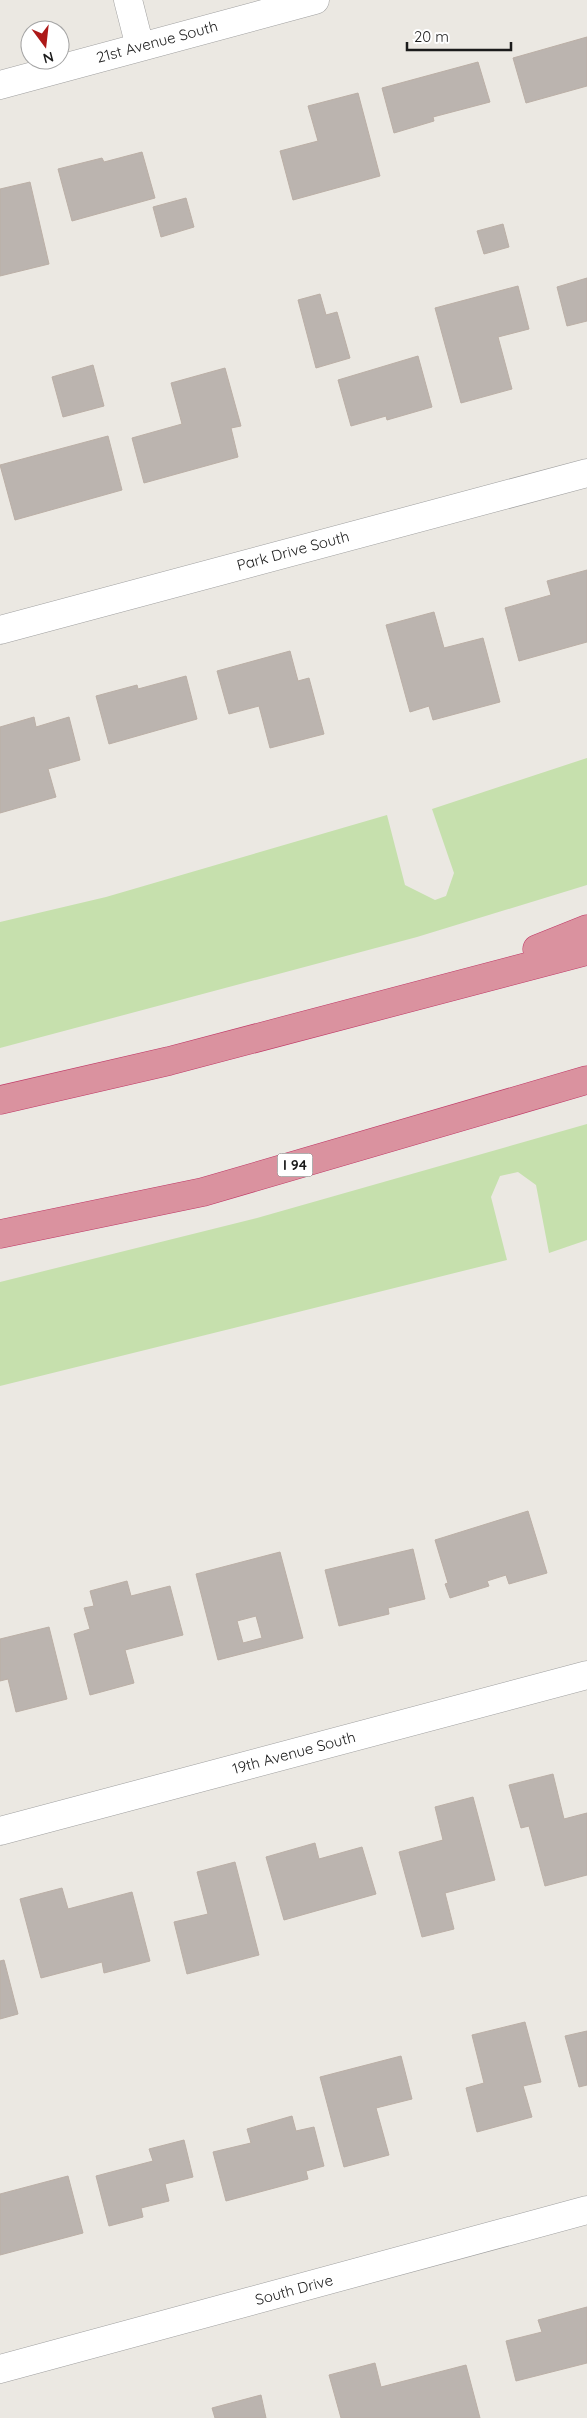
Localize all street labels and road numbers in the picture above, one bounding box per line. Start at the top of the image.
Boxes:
street label: 21st Avenue South [94,16,220,67]
street label: Park Drive South [235,526,351,575]
road number: I 94 [278,1154,312,1176]
street label: 19th Avenue South [230,1727,357,1778]
street label: South Drive [253,2270,335,2309]

